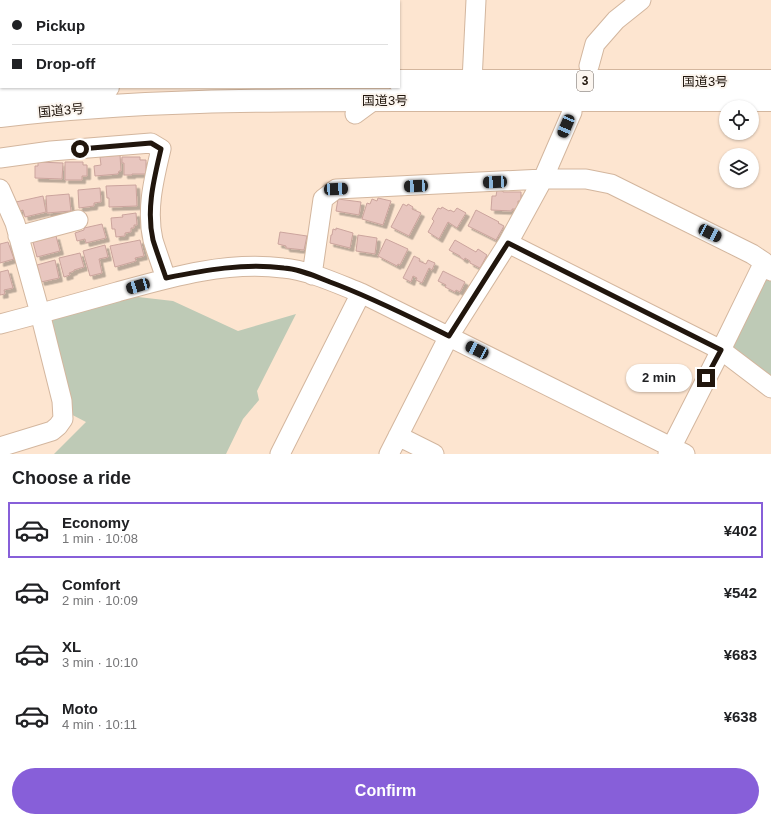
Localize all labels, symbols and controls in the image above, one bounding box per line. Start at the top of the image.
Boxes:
text: Pickup [36,17,85,34]
text: Drop-off [36,55,95,72]
road number: 3 [577,71,593,91]
street label: 国道3号 [682,74,728,89]
street label: 国道3号 [362,93,408,108]
map controls [719,100,759,188]
button: locate [719,100,759,140]
street label: 国道3号 [37,101,85,120]
car [556,113,576,139]
route start [71,140,89,158]
button: layers [719,148,759,188]
car [483,175,507,189]
car [404,179,428,193]
car [324,182,348,196]
car [697,222,723,244]
car [125,277,151,295]
car [464,339,490,361]
callout: 2 min [626,364,692,392]
route end [697,369,715,387]
text: 2 min [642,370,676,385]
text: Choose a ride [12,468,131,488]
icon: car [14,512,50,548]
text: Economy [62,514,130,531]
text: ¥402 [724,522,757,539]
text: 1 min · 10:08 [62,531,138,546]
icon: car [14,574,50,610]
text: Comfort [62,576,120,593]
text: ¥542 [724,584,757,601]
text: 2 min · 10:09 [62,593,138,608]
icon: car [14,636,50,672]
text: XL [62,638,81,655]
text: ¥683 [724,646,757,663]
text: 3 min · 10:10 [62,655,138,670]
icon: car [14,698,50,734]
text: Moto [62,700,98,717]
text: ¥638 [724,708,757,725]
text: 4 min · 10:11 [62,717,137,732]
button: Confirm [12,768,759,814]

